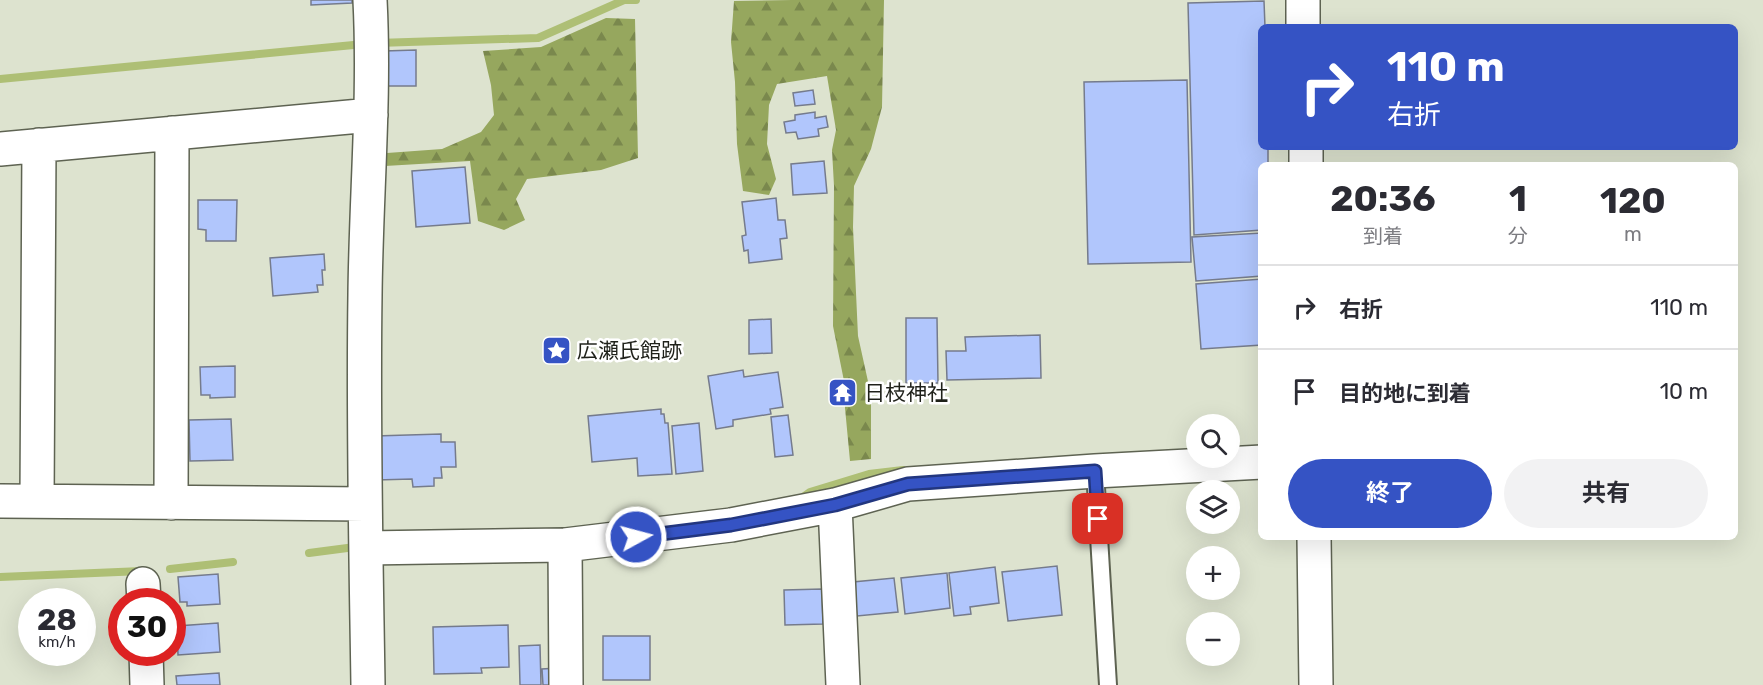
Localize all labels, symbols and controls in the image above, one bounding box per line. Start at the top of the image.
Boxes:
text: 110 m [1387,42,1505,92]
icon: right [1288,48,1366,126]
text: 右折 [1387,99,1441,131]
text: 20:36 [1330,177,1436,220]
text: 1 [1509,177,1527,220]
text: 120 [1600,179,1666,222]
text: m [1624,222,1642,246]
text: 到着 [1363,224,1403,248]
text: 分 [1508,224,1528,248]
icon: right [1288,291,1321,324]
text: 110 m [1650,294,1708,321]
text: 右折 [1339,296,1383,323]
place icon: 広瀬氏館跡 [540,334,572,366]
place label: 広瀬氏館跡 [577,338,682,363]
icon: arrive [1288,375,1321,408]
temple icon: 日枝神社 [827,376,859,408]
text: 10 m [1660,378,1708,405]
place label: 日枝神社 [864,380,948,405]
text: 目的地に到着 [1339,380,1471,407]
map controls [1186,414,1240,666]
button: search [1186,414,1240,468]
button: 終了 [1288,459,1492,528]
button: 共有 [1504,459,1708,528]
button: layers [1186,480,1240,534]
pin [1072,493,1123,544]
icon: arrive [1081,502,1114,535]
position arrow [604,505,668,569]
button: + [1186,546,1240,600]
speed limit sign: 30 [108,588,186,666]
text: 28 [37,602,77,638]
button: − [1186,612,1240,666]
text: km/h [38,633,76,651]

